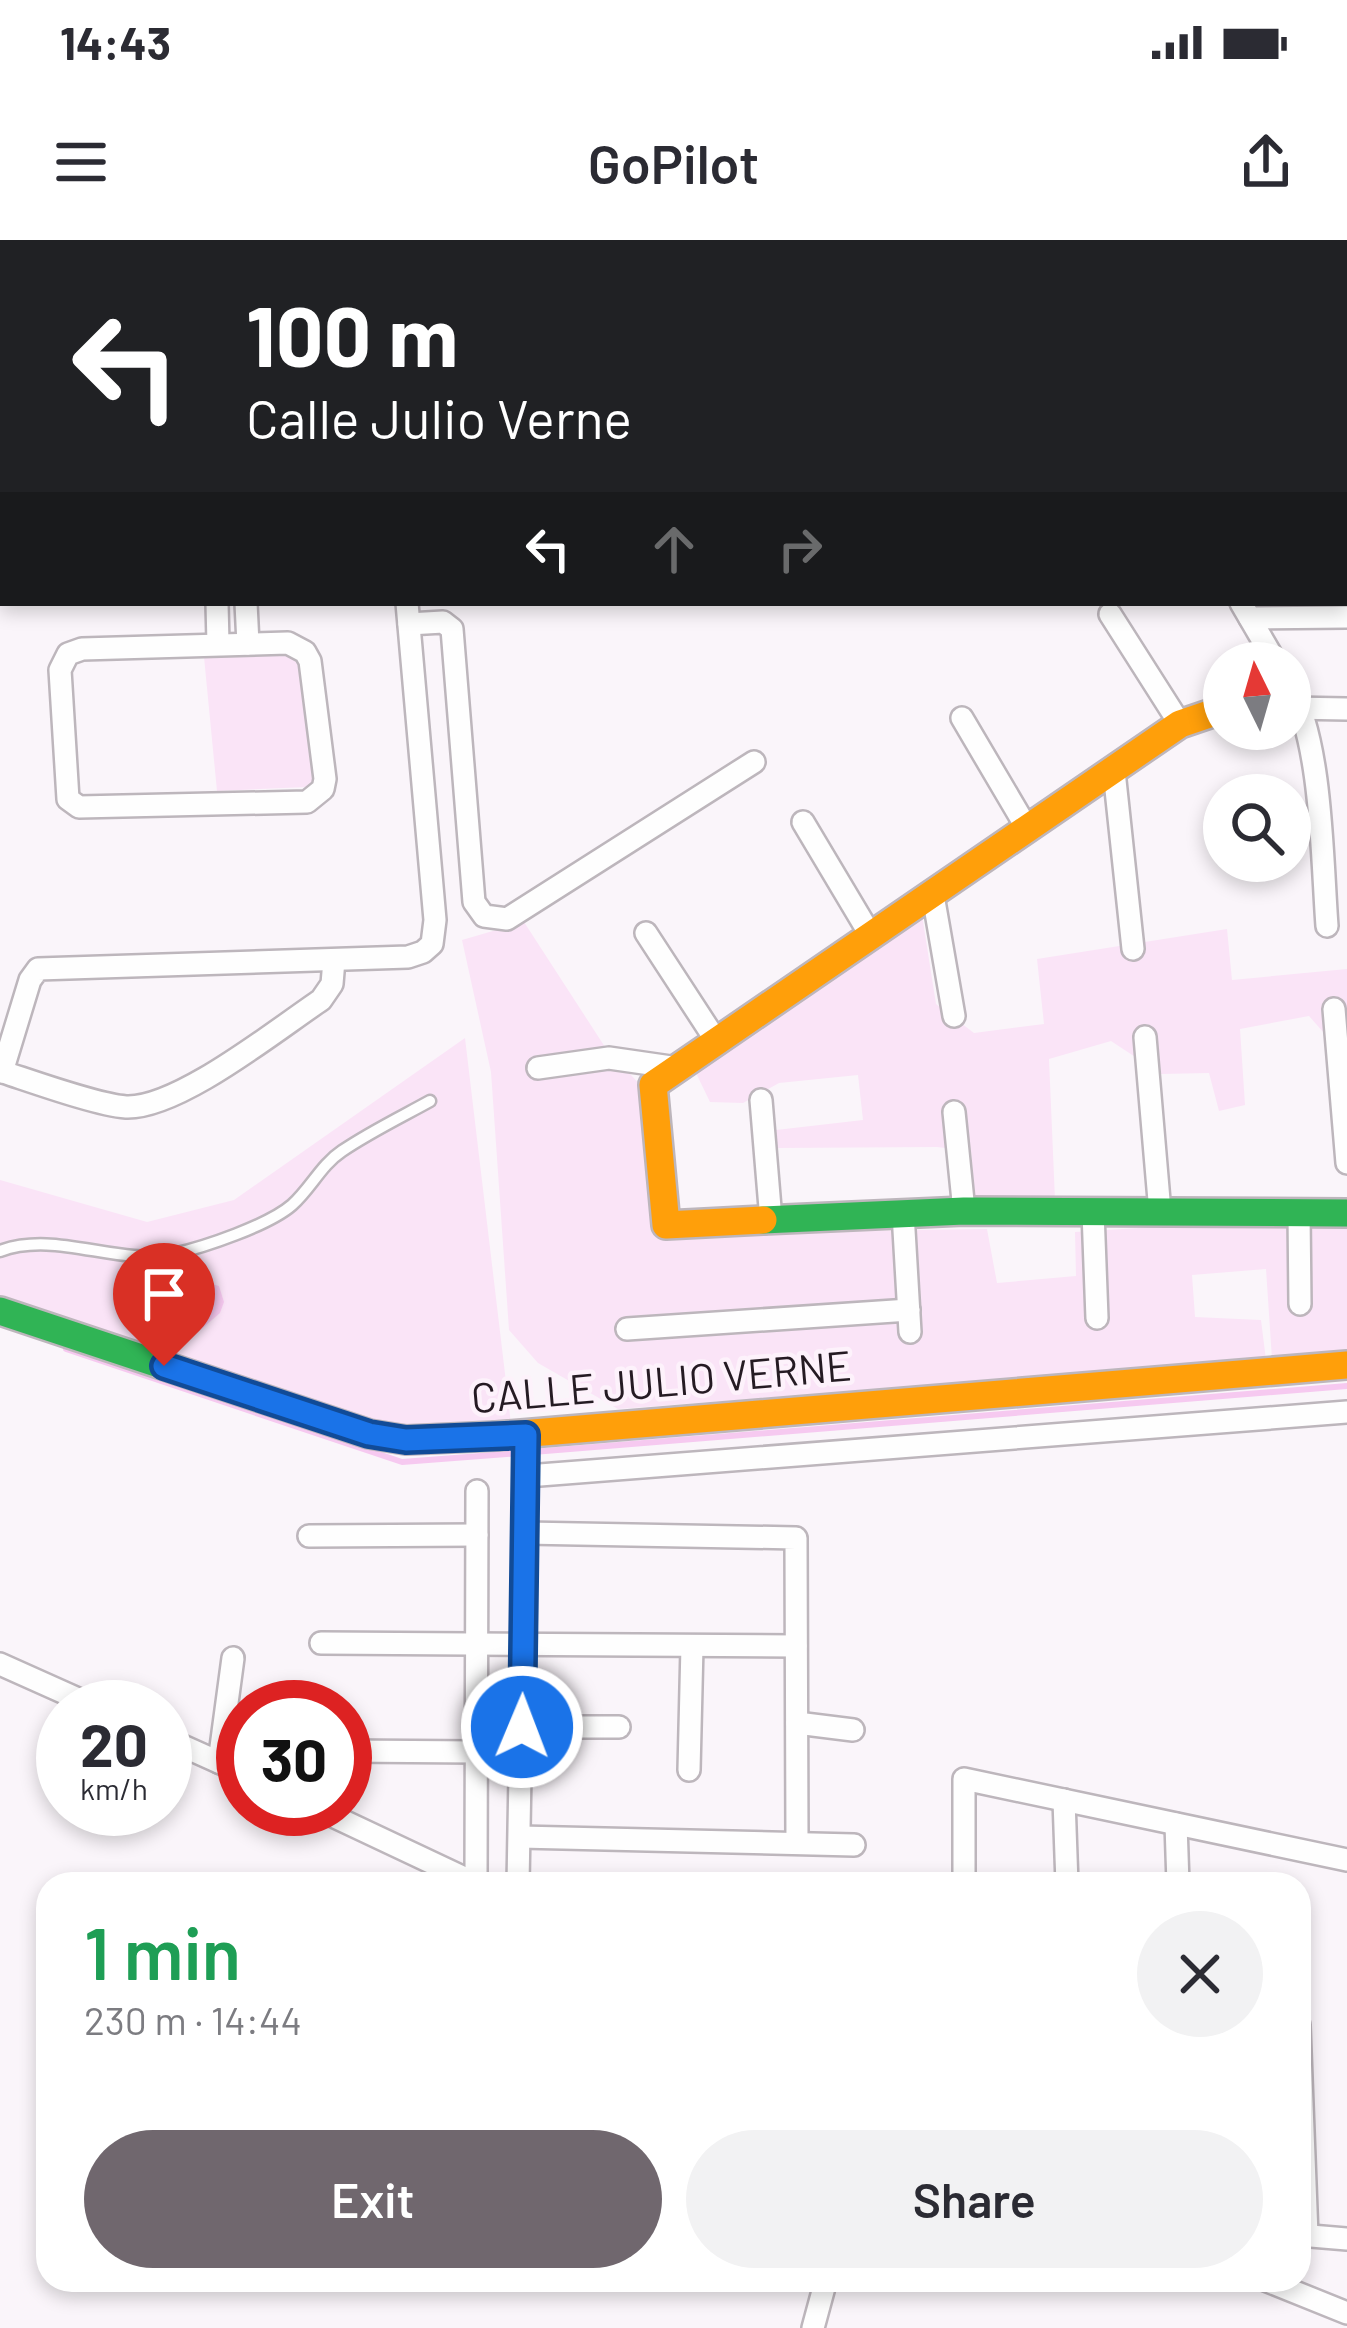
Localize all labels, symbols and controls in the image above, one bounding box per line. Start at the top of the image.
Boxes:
text: 14:43 [60,15,171,69]
icon: menu [48,129,114,195]
icon: share [1233,129,1299,195]
text: GoPilot [588,130,759,195]
text: 100 m [246,283,458,384]
icon: left [48,288,204,444]
text: Calle Julio Verne [246,385,632,450]
icon: left [515,516,581,582]
icon: ahead [641,516,707,582]
icon: right [767,516,833,582]
north arrow [1203,642,1311,750]
map controls [1203,642,1311,882]
button: search [1203,774,1311,882]
pin [113,1243,215,1366]
icon: arrive [131,1261,197,1327]
street label: CALLE JULIO VERNE [469,1338,853,1422]
position arrow [459,1664,585,1790]
speed limit sign: 30 [216,1680,372,1836]
text: 20 [80,1707,148,1779]
text: km/h [80,1770,148,1806]
text: 1 min [84,1908,241,1994]
button: close [1137,1911,1263,2037]
text: 230 m · 14:44 [84,1996,302,2043]
button: Exit [84,2130,662,2268]
button: Share [686,2130,1263,2268]

